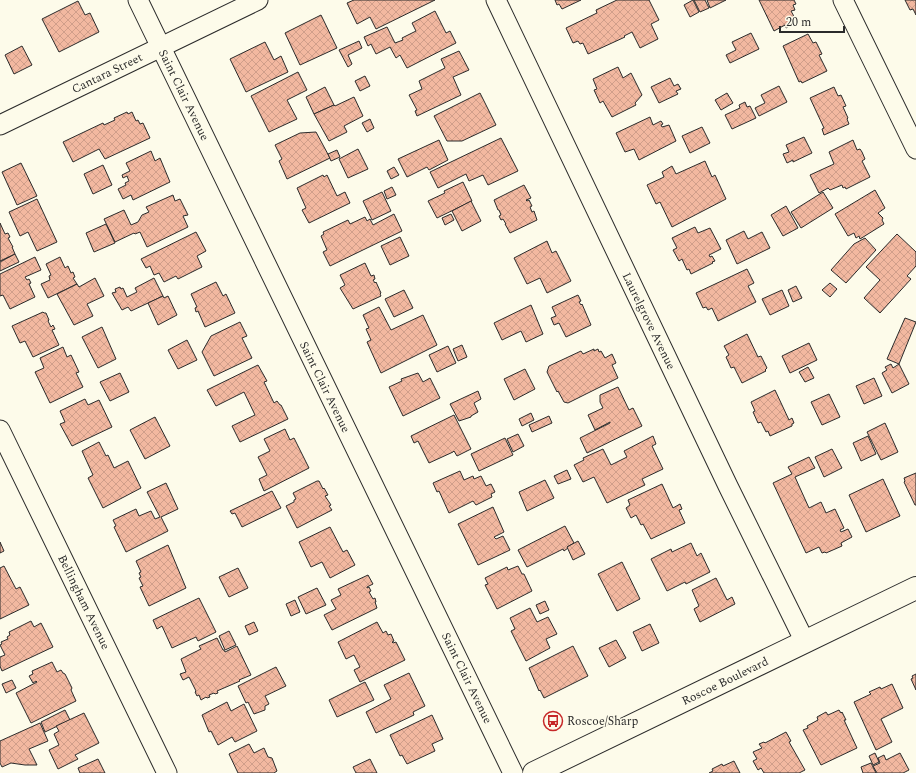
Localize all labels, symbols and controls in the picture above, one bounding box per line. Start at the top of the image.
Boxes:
scale bar [780,8,844,34]
text: 20 m [786,13,811,32]
street label: Saint Clair Avenue [153,46,214,144]
street label: Cantara Street [68,48,146,99]
street label: Laurelgrove Avenue [617,269,680,373]
street label: Saint Clair Avenue [294,338,355,436]
street label: Bellingham Avenue [52,551,115,653]
street label: Saint Clair Avenue [436,629,497,727]
street label: Roscoe Boulevard [679,652,772,711]
bus stop icon: Roscoe/Sharp [542,710,564,732]
place label: Roscoe/Sharp [567,712,639,731]

